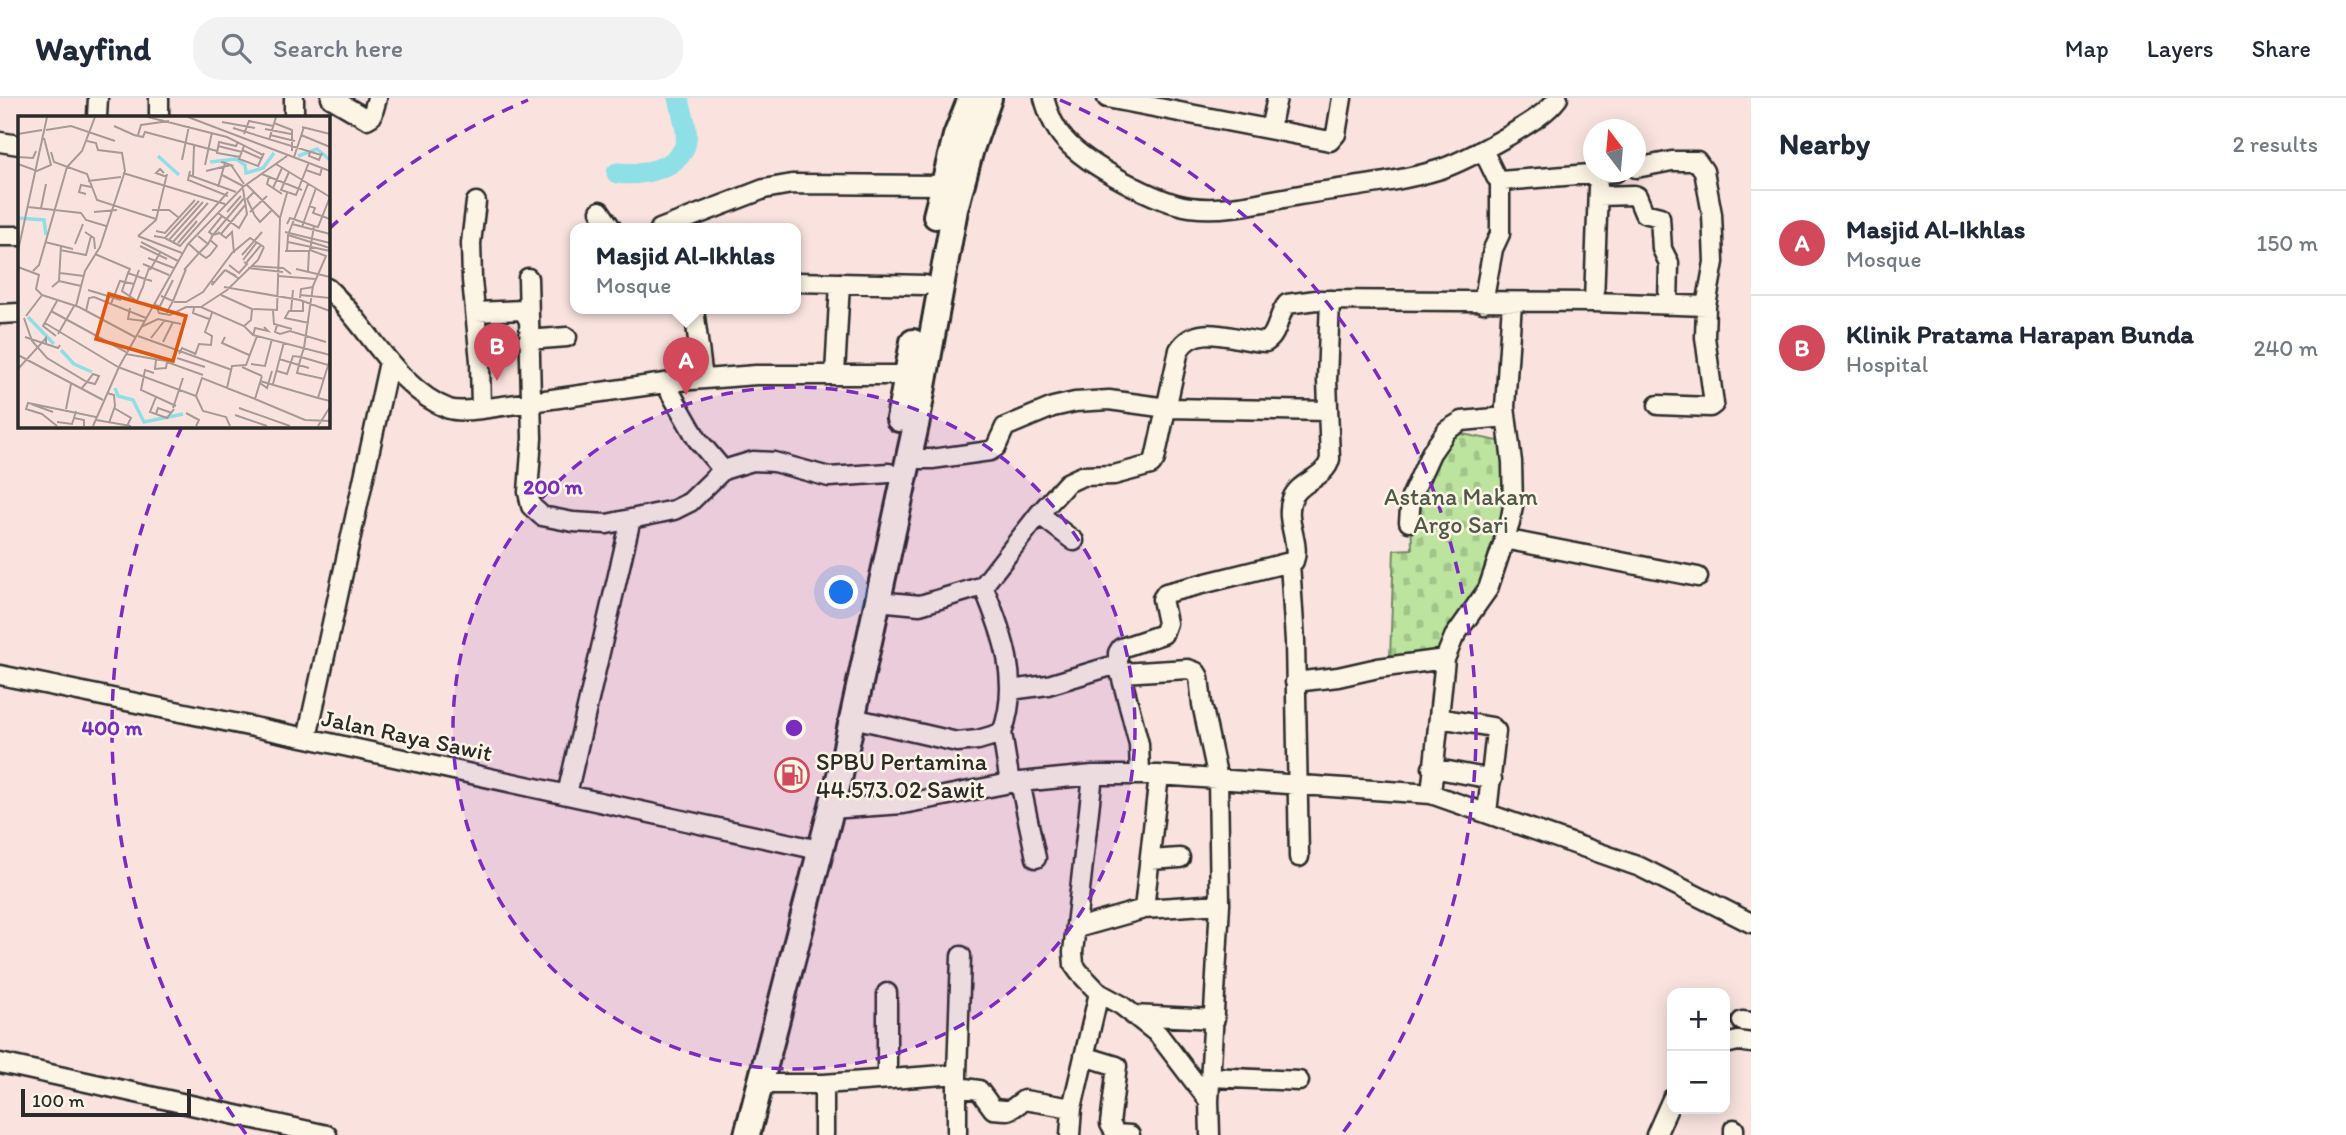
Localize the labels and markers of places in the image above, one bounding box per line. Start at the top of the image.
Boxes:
pin: B [474,323,520,381]
pin: A [663,337,709,395]
centre of rings [782,716,806,740]
place label: SPBU Pertamina 44.573.02 Sawit [816,747,988,804]
fuel station icon: SPBU Pertamina 44.573.02 Sawit [773,756,811,794]

